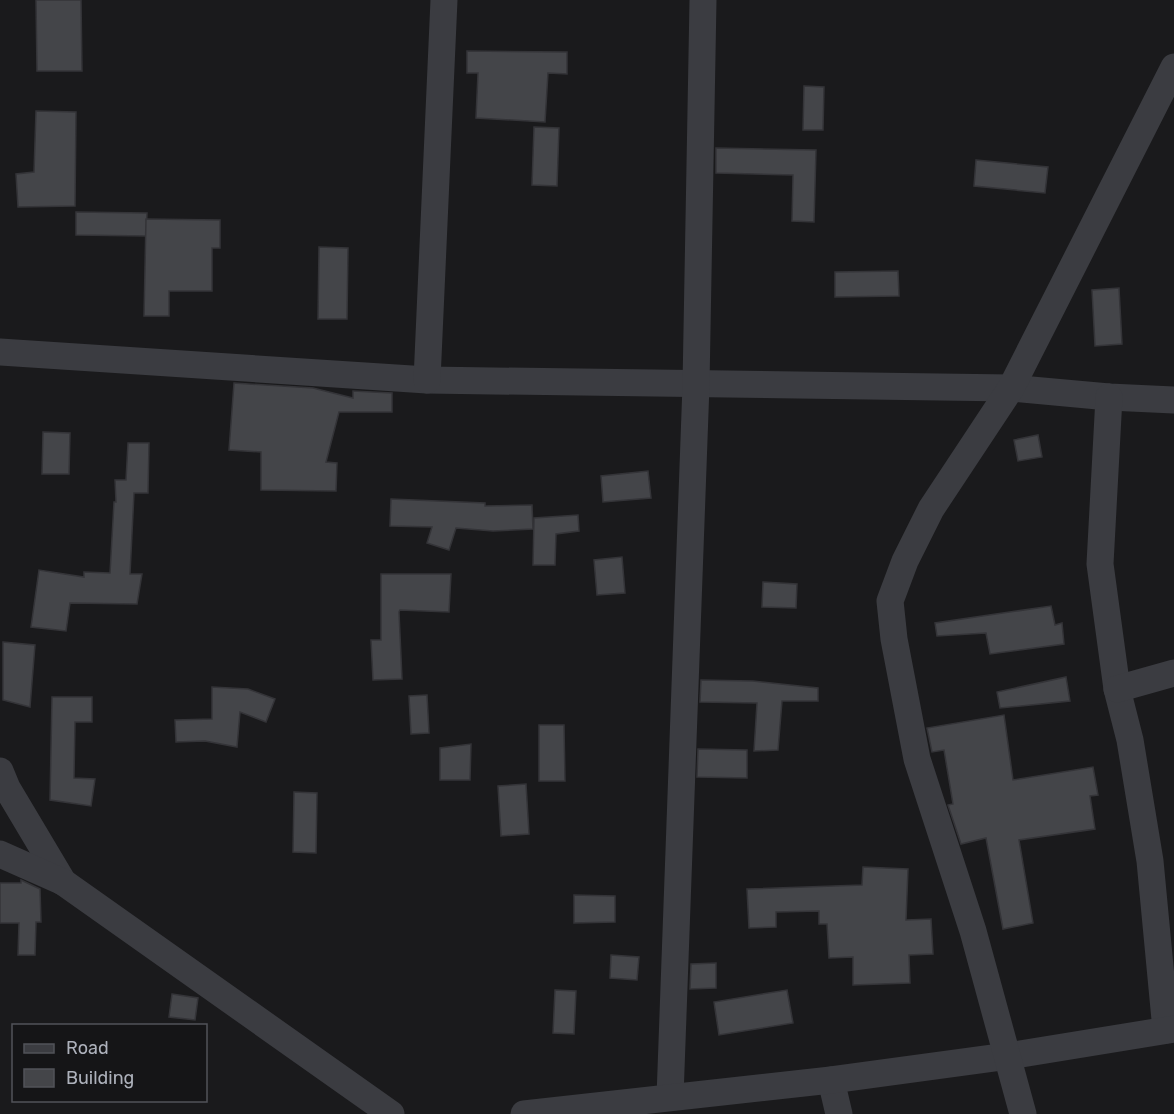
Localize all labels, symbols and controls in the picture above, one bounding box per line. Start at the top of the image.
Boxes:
legend [12,1024,207,1102]
text: Road [66,1037,109,1059]
text: Building [66,1067,134,1089]

